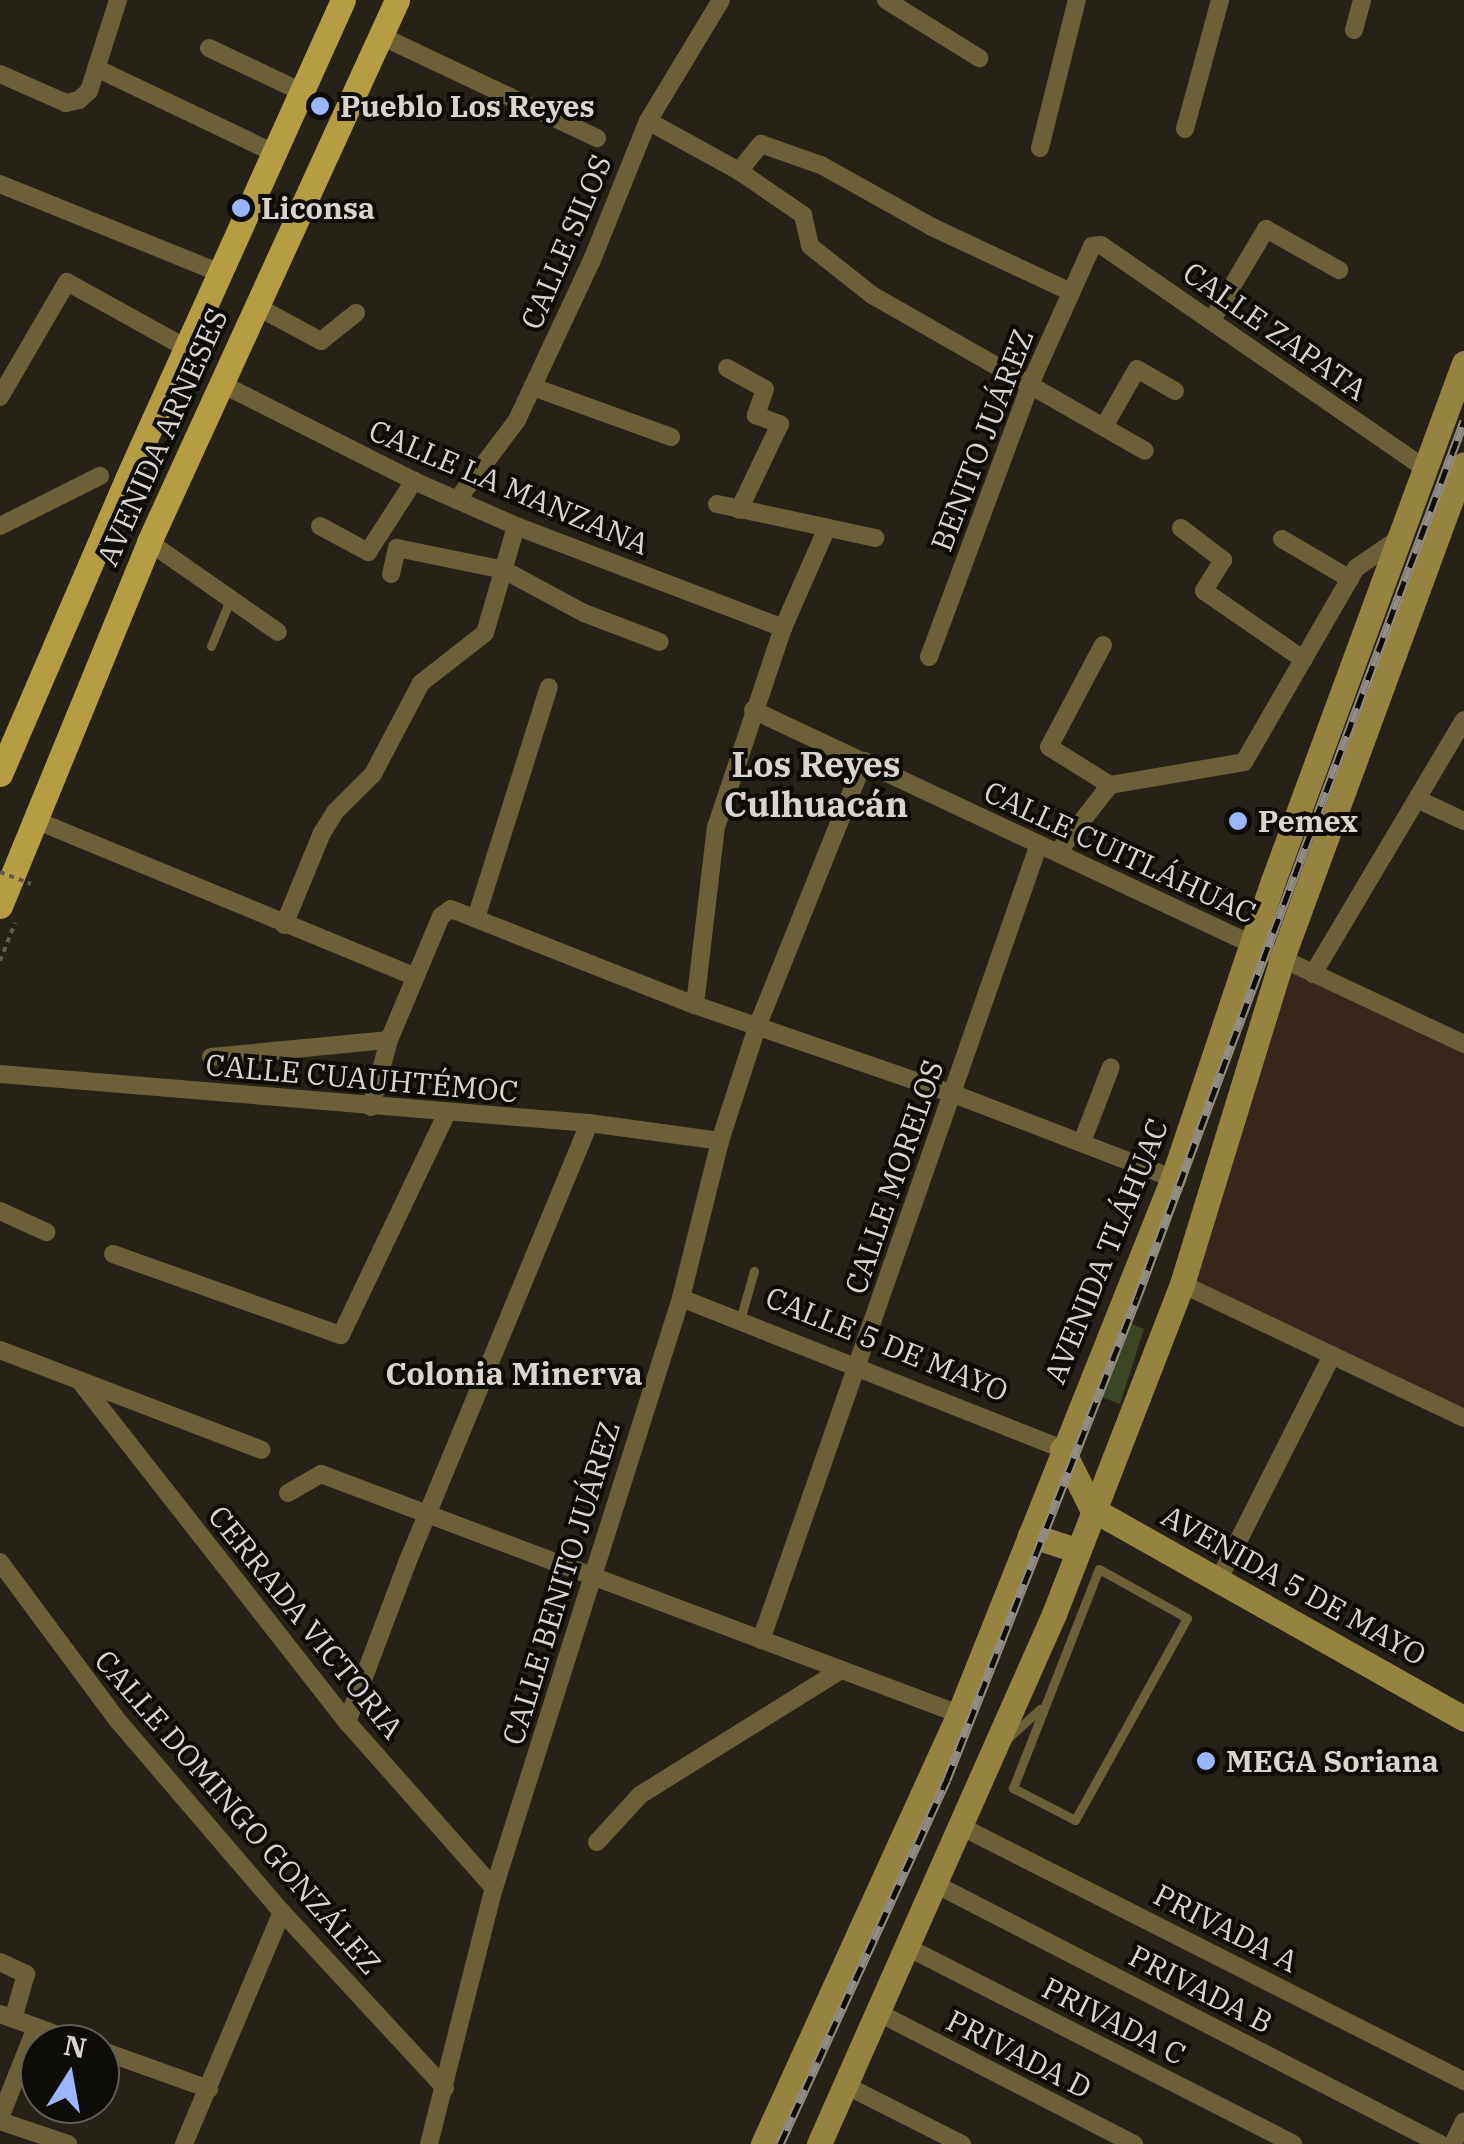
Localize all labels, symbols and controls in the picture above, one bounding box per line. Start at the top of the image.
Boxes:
place label: Pueblo Los Reyes [340,88,595,124]
marker: Pueblo Los Reyes [309,95,331,117]
street label: CALLE SILOS [513,149,619,335]
place label: Liconsa [261,190,375,226]
marker: Liconsa [230,197,252,219]
street label: CALLE ZAPATA [1176,254,1374,408]
street label: AVENIDA ARNESES [89,303,235,571]
street label: BENITO JUÁREZ [923,324,1041,556]
street label: CALLE LA MANZANA [364,412,654,562]
district label: Los Reyes Culhuacán [724,743,908,825]
street label: CALLE CUITLÁHUAC [978,773,1262,931]
place label: Pemex [1258,803,1358,839]
marker: Pemex [1227,810,1249,832]
street label: CALLE CUAUHTÉMOC [204,1046,520,1110]
street label: CALLE MORELOS [837,1055,951,1299]
street label: AVENIDA TLÁHUAC [1036,1113,1176,1389]
street label: CALLE 5 DE MAYO [760,1279,1014,1409]
district label: Colonia Minerva [385,1354,643,1392]
street label: CALLE BENITO JUÁREZ [495,1417,627,1749]
street label: AVENIDA 5 DE MAYO [1155,1497,1433,1673]
street label: CERRADA VICTORIA [201,1498,411,1746]
street label: CALLE DOMINGO GONZÁLEZ [87,1643,389,1981]
place label: MEGA Soriana [1226,1743,1439,1779]
marker: MEGA Soriana [1195,1750,1217,1772]
street label: PRIVADA A [1148,1876,1304,1980]
street label: PRIVADA B [1123,1937,1279,2041]
street label: PRIVADA C [1036,1970,1192,2072]
street label: PRIVADA D [941,2002,1097,2106]
north arrow [20,2024,120,2124]
text: N [61,2026,90,2066]

